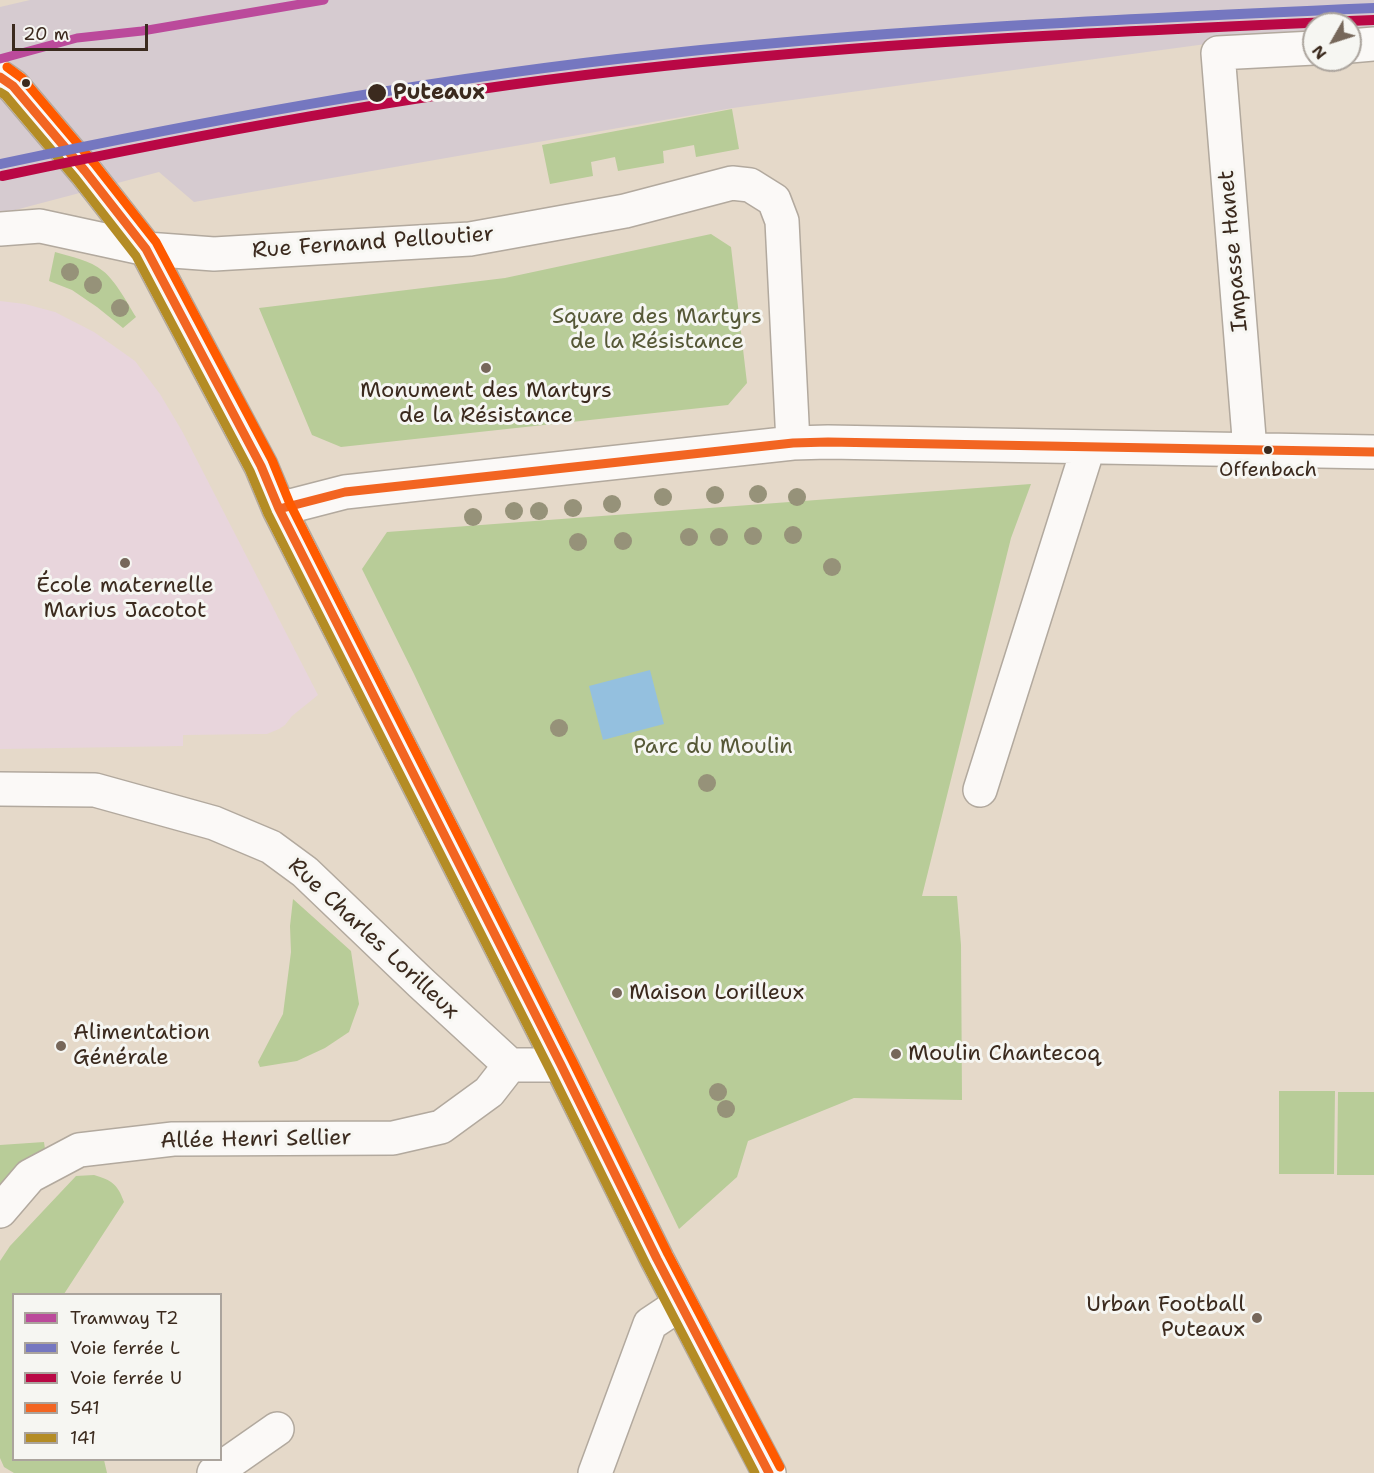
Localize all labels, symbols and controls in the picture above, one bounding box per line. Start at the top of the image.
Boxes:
scale bar [15,12,152,50]
north arrow [1302,12,1362,72]
text: 20 m [23,22,69,46]
text: N [1307,41,1331,64]
unlabelled marker [20,77,32,89]
place label: Puteaux [393,80,485,106]
marker: Puteaux [366,82,388,104]
street label: Impasse Hanet [1214,169,1254,333]
street label: Rue Fernand Pelloutier [251,221,495,265]
park label: Square des Martyrs de la Résistance [552,304,762,356]
marker: Monument des Martyrs de la Résistance [479,361,493,375]
place label: Monument des Martyrs de la Résistance [360,378,612,430]
marker: Offenbach [1262,444,1274,456]
place label: Offenbach [1219,459,1317,483]
marker: École maternelle Marius Jacotot [118,556,132,570]
place label: École maternelle Marius Jacotot [36,573,214,624]
park label: Parc du Moulin [633,734,793,760]
street label: Rue Charles Lorilleux [282,853,464,1025]
place label: Maison Lorilleux [629,980,804,1006]
marker: Maison Lorilleux [610,986,624,1000]
place label: Alimentation Générale [73,1020,210,1072]
marker: Alimentation Générale [54,1039,68,1053]
place label: Moulin Chantecoq [908,1041,1100,1067]
marker: Moulin Chantecoq [889,1047,903,1061]
street label: Allée Henri Sellier [160,1125,352,1155]
place label: Urban Football Puteaux [1086,1292,1245,1344]
legend [12,1293,222,1461]
text: Tramway T2 [70,1306,179,1330]
marker: Urban Football Puteaux [1250,1311,1264,1325]
text: Voie ferrée L [70,1336,180,1360]
text: Voie ferrée U [70,1366,182,1390]
text: 541 [70,1396,100,1420]
text: 141 [70,1426,96,1450]

